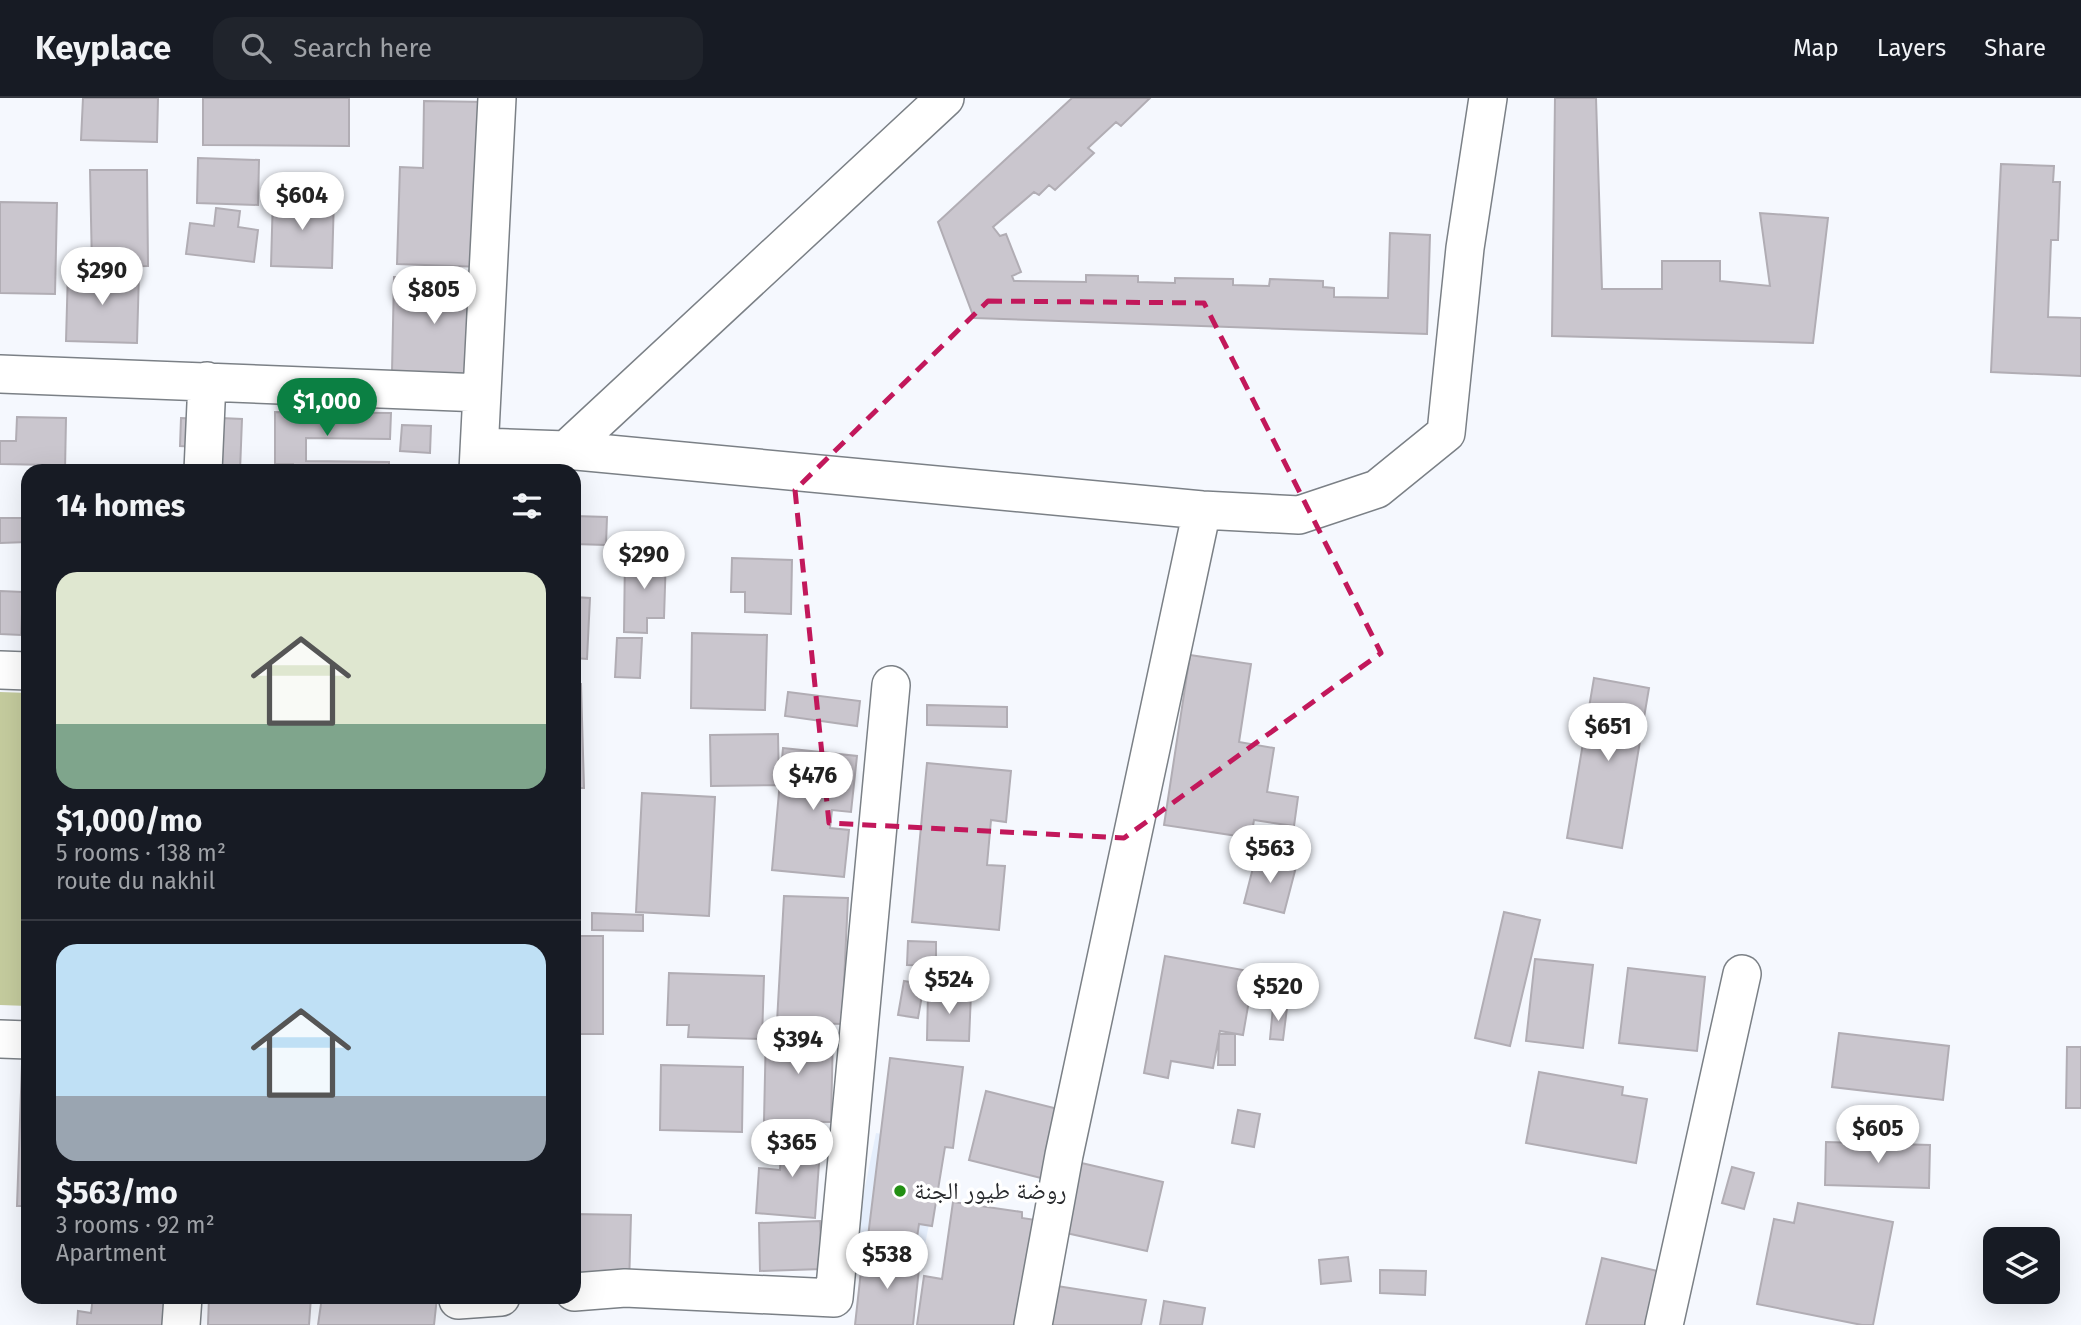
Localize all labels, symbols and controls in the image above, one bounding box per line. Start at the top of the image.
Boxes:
search box [213,17,703,80]
text: Keyplace [35,28,171,68]
icon: search [237,29,275,67]
text: Search here [293,33,432,64]
text: Map [1793,34,1839,62]
text: Layers [1877,34,1946,62]
text: Share [1984,34,2046,62]
pin: $604 [261,172,343,232]
text: $604 [276,181,328,209]
pin: $290 [61,248,143,307]
text: $290 [77,256,127,284]
pin: $805 [393,266,475,326]
text: $805 [408,275,460,303]
pin: $1,000 [270,378,384,438]
text: $1,000 [293,387,361,415]
icon: filters [508,487,546,525]
text: 14 homes [56,488,185,524]
pin: $290 [603,532,685,591]
text: $290 [619,540,669,568]
icon: home [238,618,364,744]
pin: $651 [1567,704,1649,763]
text: $651 [1584,712,1632,740]
pin: $476 [772,752,854,812]
text: $476 [789,761,837,789]
text: $1,000/mo [56,803,202,839]
pin: $563 [1229,826,1311,885]
text: $563 [1245,834,1295,862]
text: 5 rooms · 138 m² [56,839,226,867]
text: route du nakhil [56,867,215,895]
pin: $524 [908,956,990,1016]
pin: $520 [1237,964,1319,1023]
text: $524 [925,965,973,993]
text: $520 [1253,972,1303,1000]
icon: home [238,990,364,1116]
pin: $394 [757,1016,839,1076]
text: $394 [773,1025,823,1053]
pin: $605 [1837,1105,1919,1165]
text: $605 [1852,1114,1904,1142]
pin: $365 [751,1119,833,1179]
text: $365 [767,1128,817,1156]
text: $563/mo [56,1175,178,1211]
place label: روضة طيور الجنة [914,1177,1067,1205]
marker: روضة طيور الجنة [892,1183,908,1199]
text: 3 rooms · 92 m² [56,1211,215,1239]
map controls [1983,1227,2060,1304]
button: layers [1983,1227,2060,1304]
pin: $538 [846,1232,928,1291]
text: Apartment [56,1239,166,1267]
text: $538 [862,1240,912,1268]

